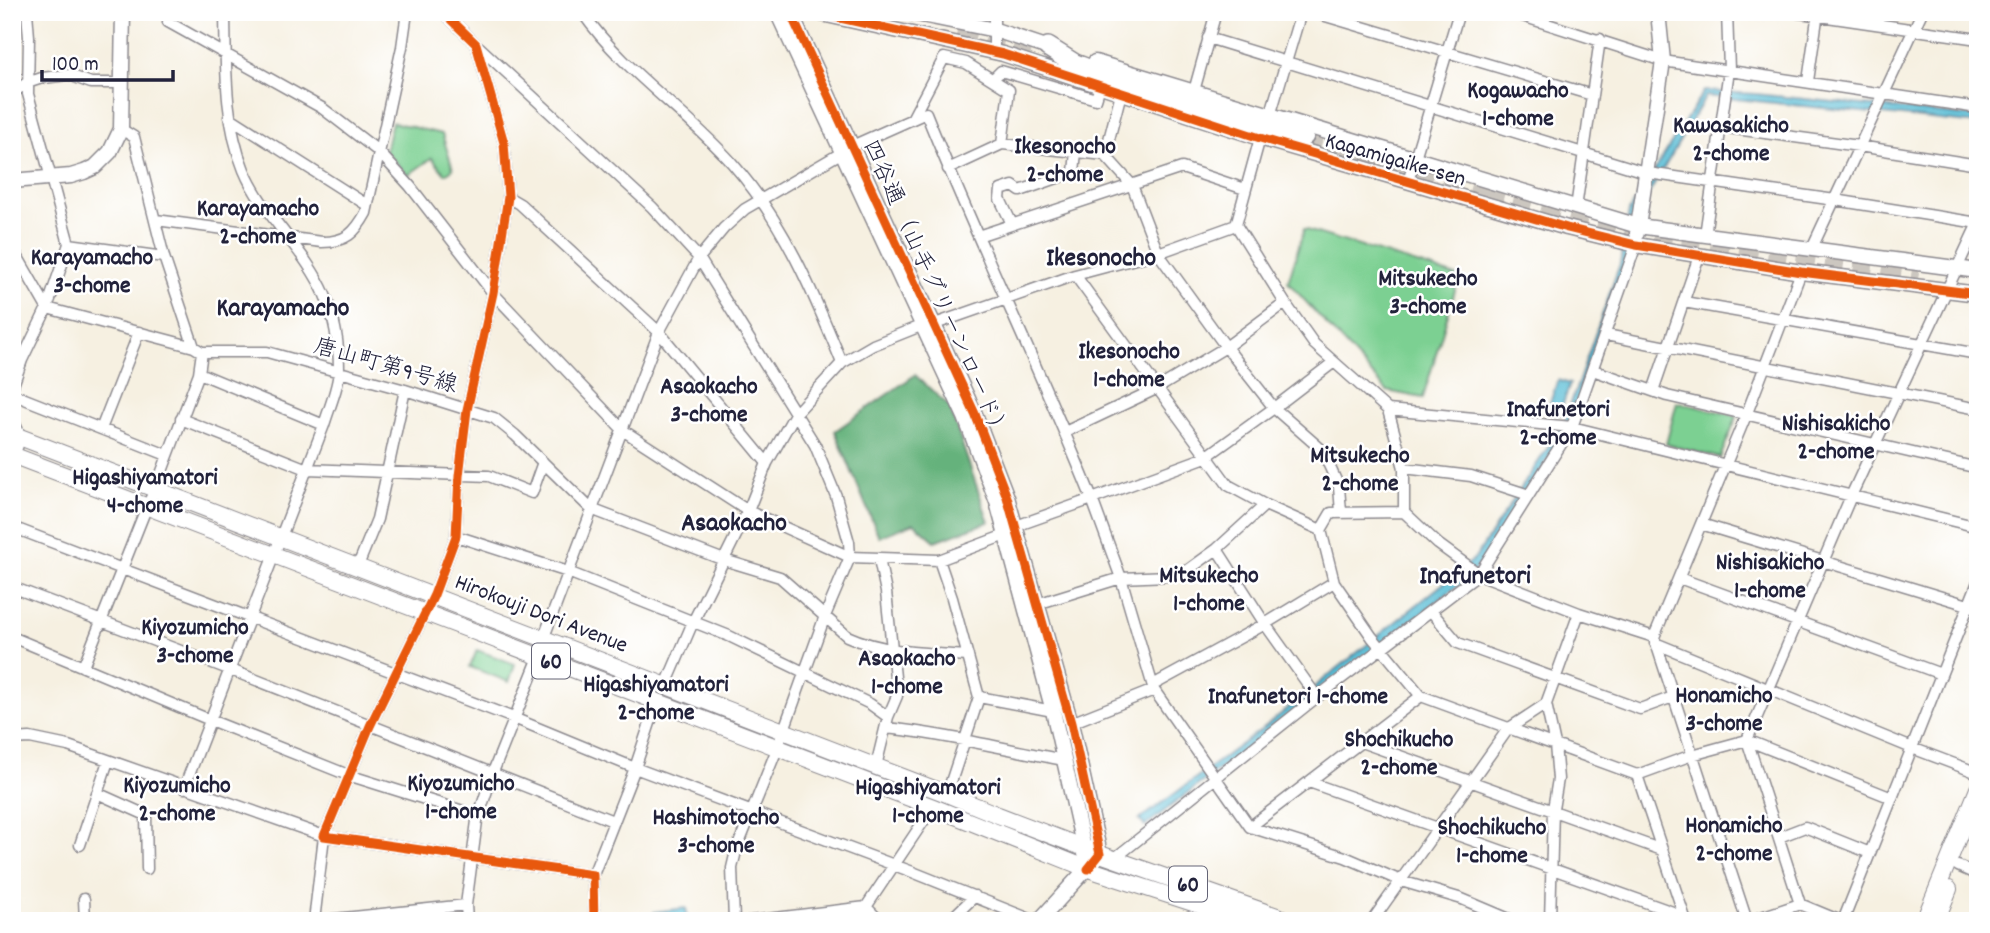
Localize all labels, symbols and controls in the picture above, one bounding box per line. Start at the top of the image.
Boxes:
scale bar [42,38,173,82]
text: 100 m [52,51,99,81]
district label: Kogawacho 1-chome [1467,75,1569,137]
district label: Kawasakicho 2-chome [1673,110,1789,172]
street label: Kagamigaike-sen [1321,125,1469,197]
district label: Ikesonocho 2-chome [1014,131,1116,193]
street label: 四谷通 （山手グリーンロード） [852,135,1015,446]
district label: Karayamacho 2-chome [197,193,320,255]
district label: Ikesonocho [1046,241,1157,278]
district label: Karayamacho 3-chome [31,242,154,304]
district label: Mitsukecho 3-chome [1378,263,1478,325]
district label: Karayamacho [217,291,350,328]
street label: 唐山町第9号線 [309,331,461,404]
district label: Ikesonocho 1-chome [1078,336,1180,398]
district label: Asaokacho 3-chome [660,371,758,433]
district label: Inafunetori 2-chome [1506,394,1610,456]
district label: Nishisakicho 2-chome [1782,408,1891,470]
district label: Mitsukecho 2-chome [1310,440,1410,502]
district label: Higashiyamatori 4-chome [72,462,218,524]
district label: Asaokacho [681,506,787,543]
district label: Nishisakicho 1-chome [1716,547,1825,609]
district label: Inafunetori [1419,559,1531,596]
district label: Mitsukecho 1-chome [1159,560,1259,622]
street label: Hirokouji Dori Avenue [449,567,632,663]
district label: Kiyozumicho 3-chome [141,612,249,674]
district label: Asaokacho 1-chome [858,643,956,705]
road number: 60 [532,644,570,678]
district label: Higashiyamatori 2-chome [583,669,729,731]
district label: Honamicho 3-chome [1675,680,1773,742]
district label: Inafunetori 1-chome [1208,681,1389,715]
district label: Shochikucho 2-chome [1345,724,1454,786]
district label: Kiyozumicho 1-chome [407,768,515,830]
district label: Kiyozumicho 2-chome [123,770,231,832]
district label: Higashiyamatori 1-chome [855,772,1001,834]
district label: Hashimotocho 3-chome [652,802,780,864]
district label: Honamicho 2-chome [1685,810,1783,872]
district label: Shochikucho 1-chome [1438,812,1547,874]
road number: 60 [1169,866,1207,902]

